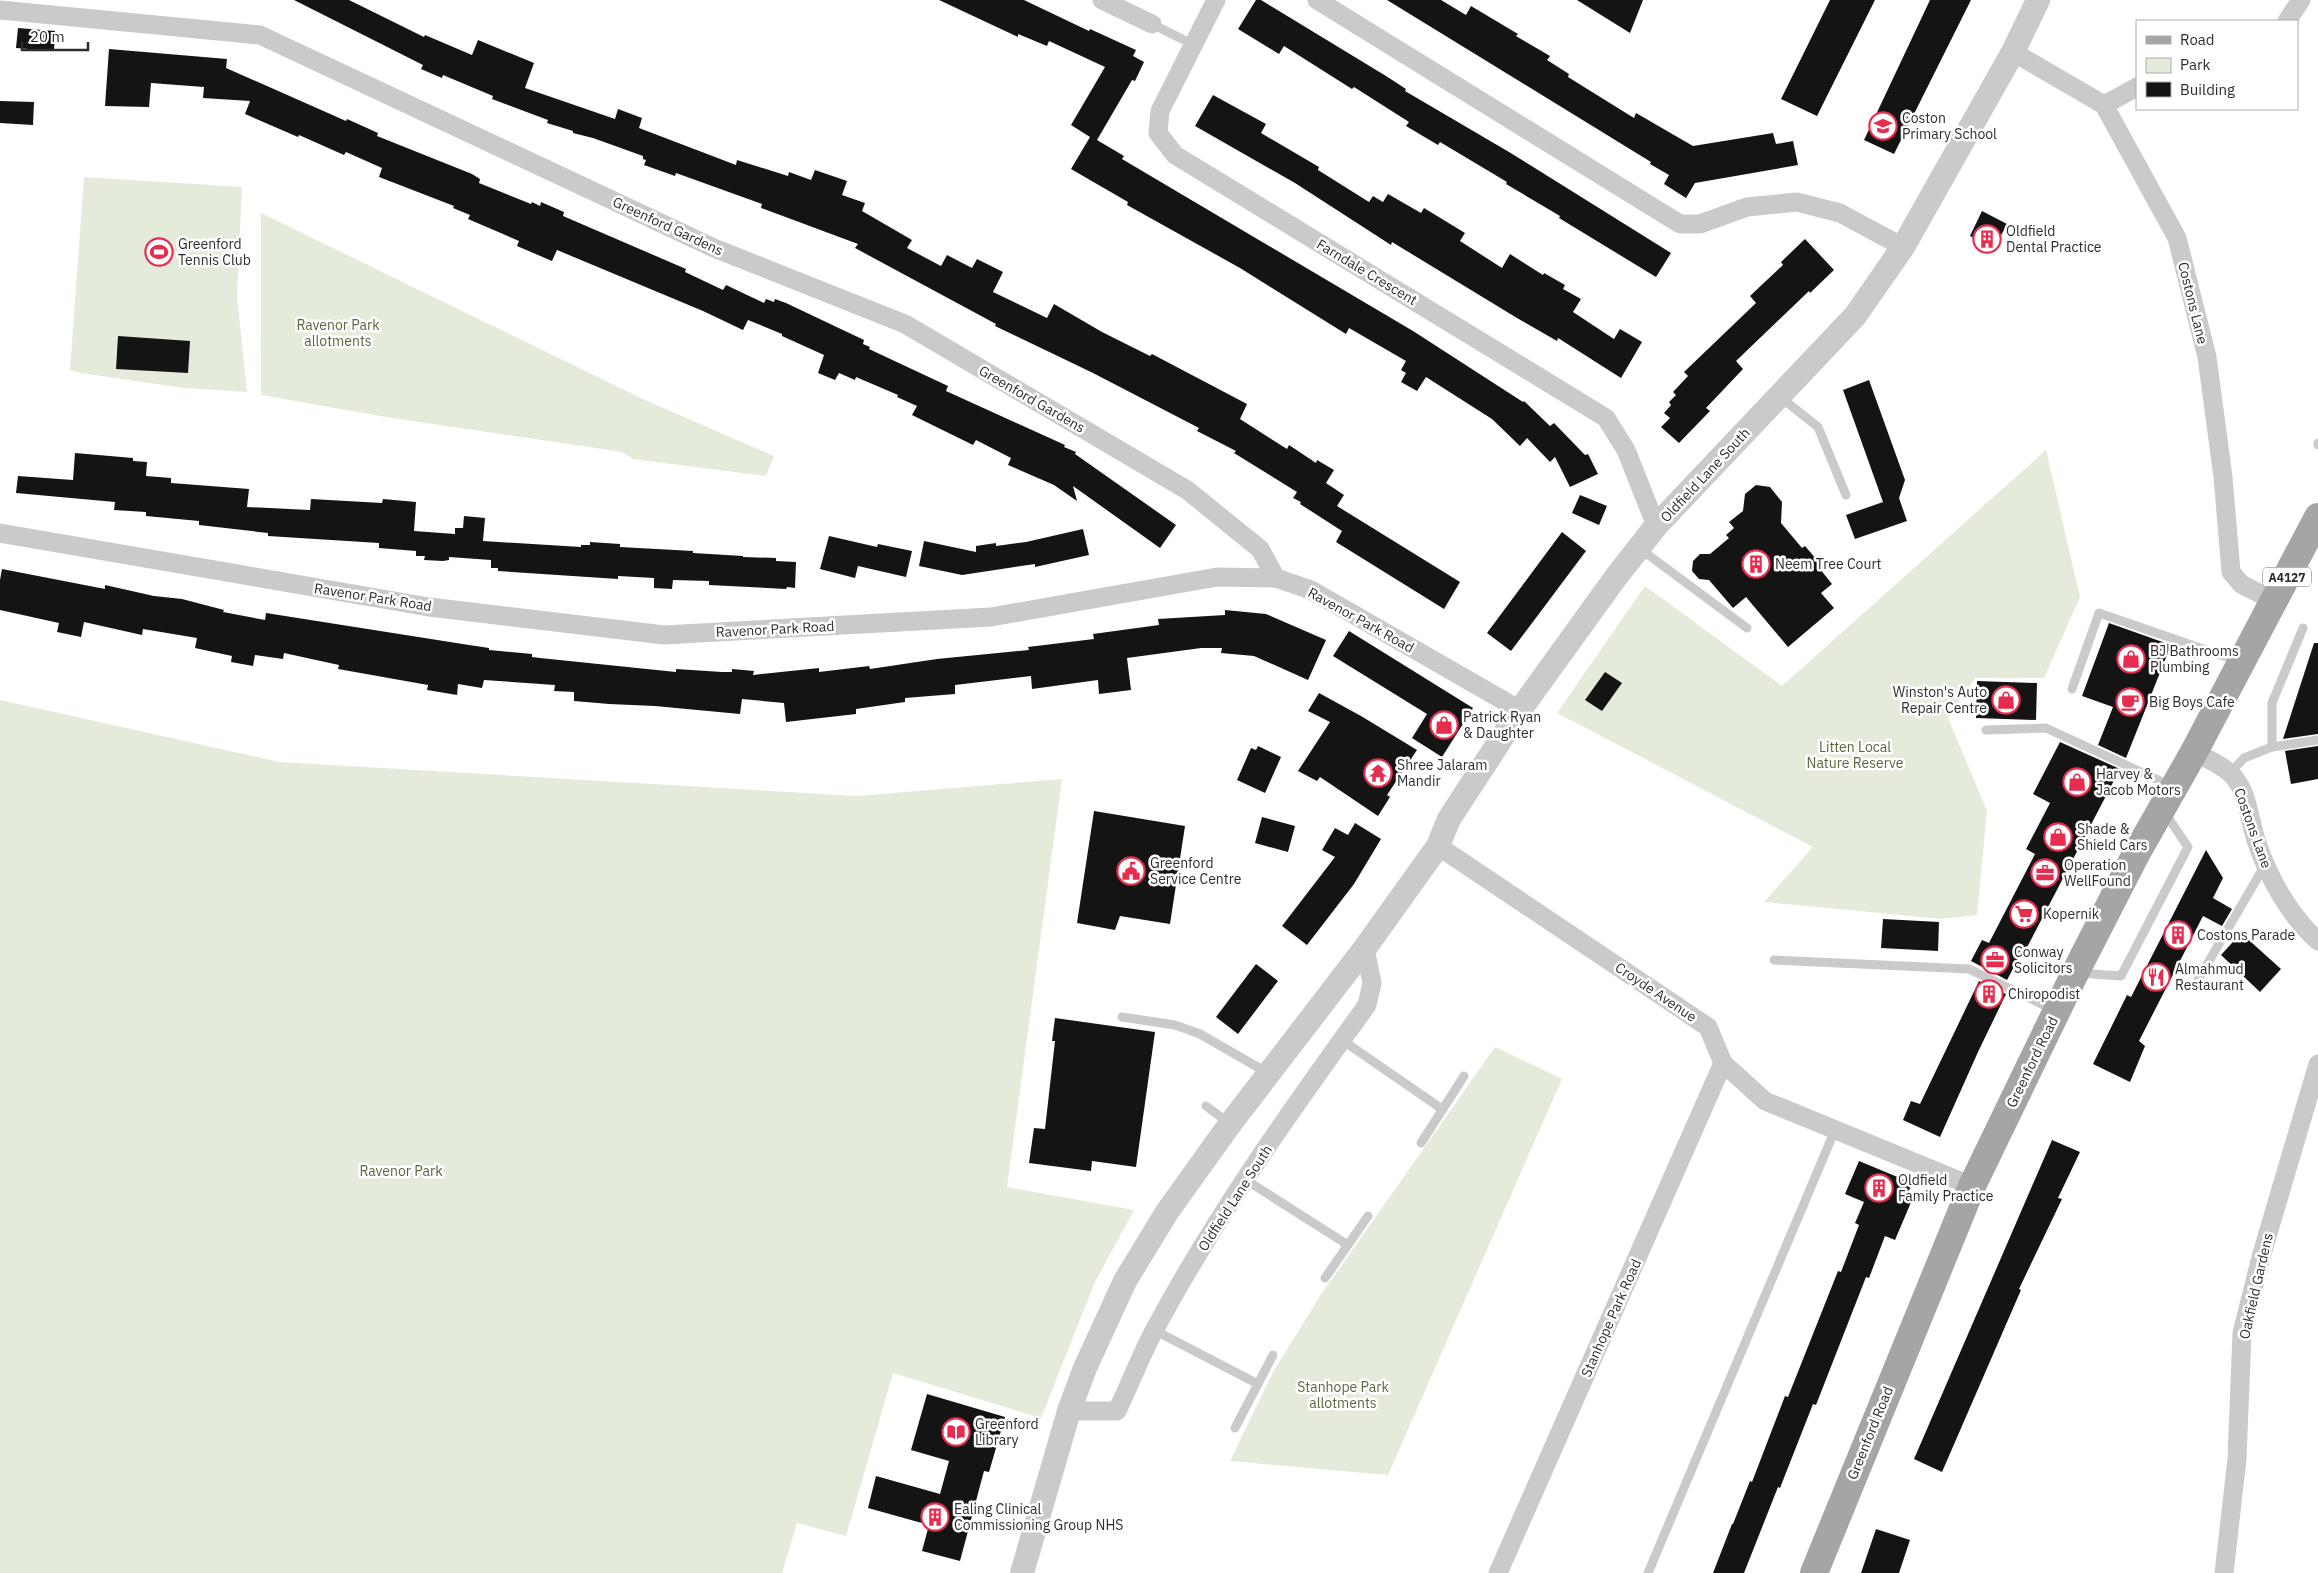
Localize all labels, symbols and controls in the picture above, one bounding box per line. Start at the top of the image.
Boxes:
scale bar [22,20,89,52]
legend [2136,20,2298,110]
text: 20 m [30,27,65,46]
text: Road [2180,30,2215,49]
text: Park [2180,55,2210,74]
text: Building [2180,80,2235,99]
place label: Coston Primary School [1902,109,1997,143]
school or university icon: Coston Primary School [1868,111,1898,141]
street label: Greenford Gardens [610,193,726,260]
place label: Oldfield Dental Practice [2006,222,2102,256]
building icon: Oldfield Dental Practice [1972,224,2002,254]
place label: Greenford Tennis Club [178,235,251,269]
street label: Farndale Crescent [1313,235,1421,309]
sports icon: Greenford Tennis Club [144,237,174,267]
street label: Costons Lane [2174,260,2212,346]
park label: Ravenor Park allotments [296,316,380,350]
street label: Greenford Gardens [976,361,1089,437]
street label: Oldfield Lane South [1657,424,1753,526]
building icon: Neem Tree Court [1741,549,1771,579]
place label: Neem Tree Court [1775,555,1882,573]
road number: A4127 [2263,568,2311,586]
street label: Ravenor Park Road [313,579,433,615]
street label: Ravenor Park Road [1305,583,1417,657]
street label: Ravenor Park Road [715,617,835,641]
place label: BJ Bathrooms Plumbing [2150,642,2239,676]
shop icon: BJ Bathrooms Plumbing [2116,644,2146,674]
place label: Winston's Auto Repair Centre [1893,683,1987,717]
shop icon: Winston's Auto Repair Centre [1991,685,2021,715]
cafe icon: Big Boys Cafe [2115,687,2145,717]
place label: Big Boys Cafe [2149,693,2235,711]
place label: Patrick Ryan & Daughter [1463,708,1541,742]
shop icon: Patrick Ryan & Daughter [1429,710,1459,740]
park label: Litten Local Nature Reserve [1807,738,1904,772]
place label: Shree Jalaram Mandir [1397,756,1488,790]
temple icon: Shree Jalaram Mandir [1363,758,1393,788]
place label: Harvey & Jacob Motors [2096,765,2181,799]
shop icon: Harvey & Jacob Motors [2062,767,2092,797]
street label: Costons Lane [2230,785,2276,871]
place label: Shade & Shield Cars [2077,820,2148,854]
shop icon: Shade & Shield Cars [2043,822,2073,852]
place label: Greenford Service Centre [1150,854,1242,888]
public building icon: Greenford Service Centre [1116,856,1146,886]
place label: Operation WellFound [2064,856,2131,890]
office icon: Operation WellFound [2030,858,2060,888]
supermarket icon: Kopernik [2009,899,2039,929]
place label: Kopernik [2043,905,2100,923]
building icon: Costons Parade [2163,920,2193,950]
place label: Costons Parade [2197,926,2296,944]
place label: Conway Solicitors [2014,943,2073,977]
office icon: Conway Solicitors [1980,945,2010,975]
street label: Croyde Avenue [1612,958,1700,1026]
place label: Almahmud Restaurant [2175,960,2244,994]
restaurant icon: Almahmud Restaurant [2141,962,2171,992]
building icon: Chiropodist [1974,979,2004,1009]
place label: Chiropodist [2008,985,2080,1003]
street label: Greenford Road [2002,1014,2062,1110]
street label: Oldfield Lane South [1194,1142,1276,1254]
park label: Ravenor Park [359,1162,443,1180]
place label: Oldfield Family Practice [1898,1171,1994,1205]
building icon: Oldfield Family Practice [1864,1173,1894,1203]
street label: Oakfield Gardens [2235,1231,2277,1341]
street label: Stanhope Park Road [1577,1256,1645,1380]
park label: Stanhope Park allotments [1297,1378,1389,1412]
street label: Greenford Road [1843,1384,1897,1482]
place label: Greenford Library [975,1415,1039,1449]
library icon: Greenford Library [941,1417,971,1447]
place label: Ealing Clinical Commissioning Group NHS [954,1500,1123,1534]
building icon: Ealing Clinical Commissioning Group NHS [920,1502,950,1532]

